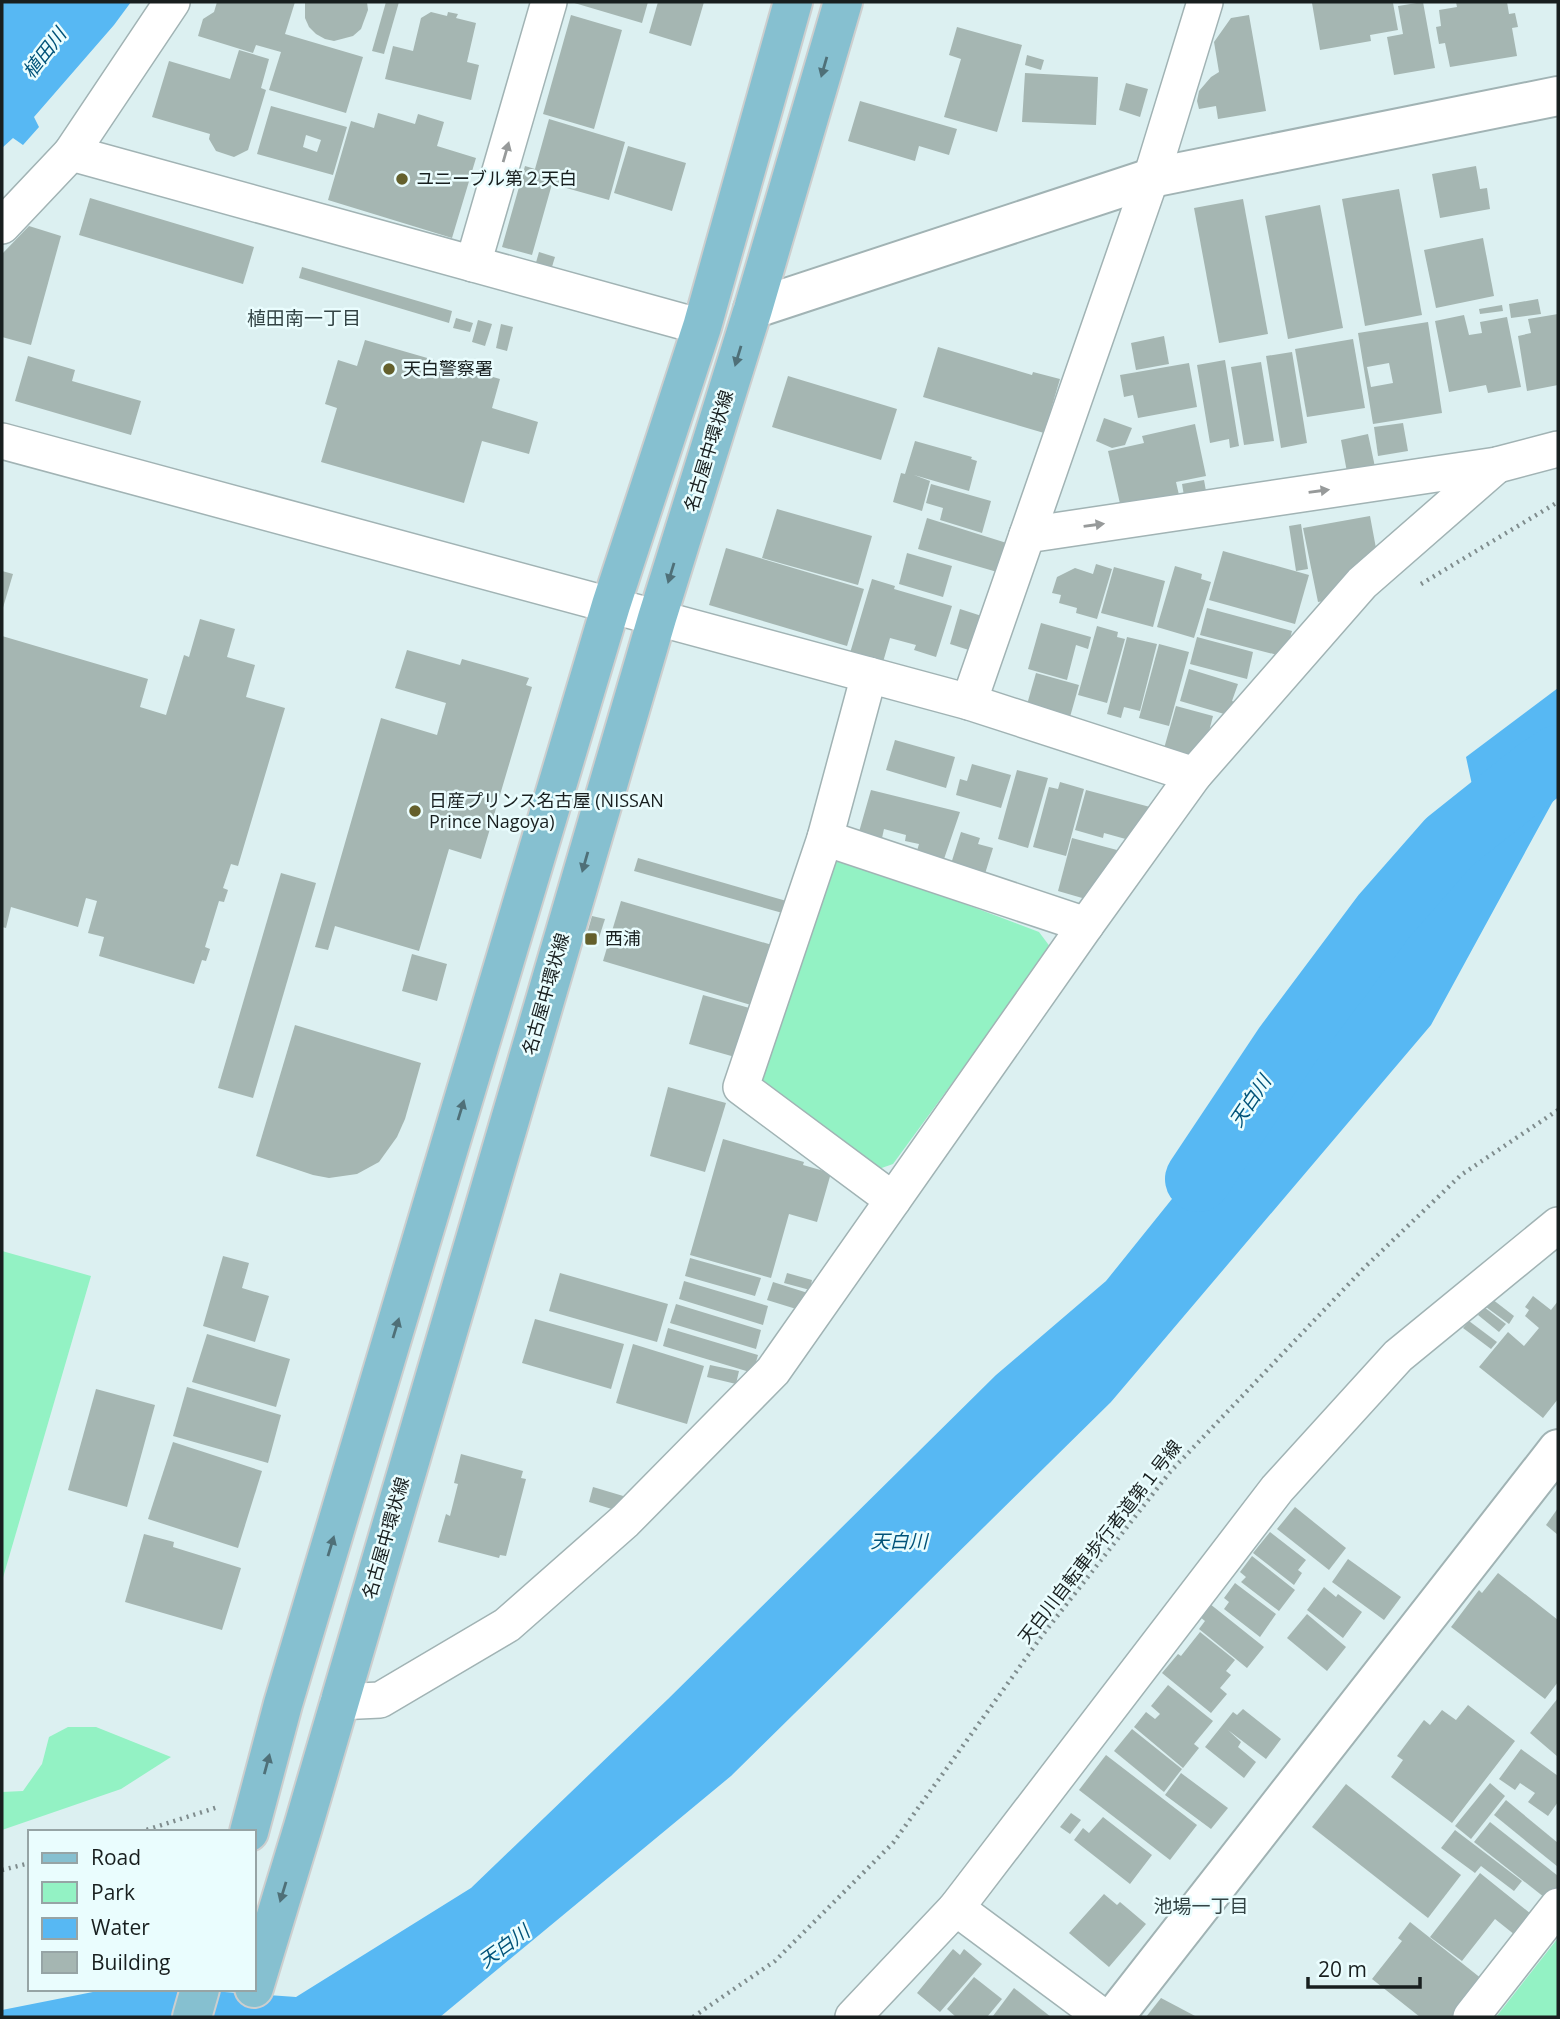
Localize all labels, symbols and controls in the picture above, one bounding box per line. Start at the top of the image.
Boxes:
water label: 植田川 [16,21,73,83]
one-way arrow [818,57,828,78]
one-way arrow [501,141,511,162]
place label: ユニーブル第２天白 [416,166,577,190]
marker: ユニーブル第２天白 [394,171,410,187]
district label: 植田南一丁目 [247,305,361,331]
one-way arrow [733,346,743,367]
place label: 天白警察署 [403,356,493,380]
marker: 天白警察署 [381,361,397,377]
street label: 名古屋中環状線 [678,387,738,514]
one-way arrow [1308,485,1330,496]
one-way arrow [1083,519,1105,530]
one-way arrow [665,563,676,584]
place label: 日産プリンス名古屋 (NISSAN Prince Nagoya) [429,788,664,833]
marker: 日産プリンス名古屋 (NISSAN Prince Nagoya) [407,803,423,819]
one-way arrow [580,851,590,872]
place label: 西浦 [605,926,641,950]
street label: 名古屋中環状線 [516,930,574,1058]
marker: 西浦 [583,931,599,947]
water label: 天白川 [1223,1068,1278,1132]
one-way arrow [456,1099,466,1120]
one-way arrow [391,1317,401,1338]
street label: 天白川自転車歩行者道第１号線 [1012,1435,1186,1648]
street label: 名古屋中環状線 [356,1474,414,1602]
water label: 天白川 [870,1528,929,1554]
one-way arrow [326,1535,336,1556]
one-way arrow [262,1753,273,1775]
legend [28,1830,256,1991]
text: Road [91,1843,141,1871]
text: Park [91,1878,135,1906]
one-way arrow [278,1882,288,1903]
district label: 池場一丁目 [1153,1893,1249,1919]
text: Water [91,1913,150,1941]
water label: 天白川 [473,1918,536,1973]
scale bar [1308,1946,1420,1990]
text: Building [91,1948,170,1976]
text: 20 m [1318,1955,1367,1983]

